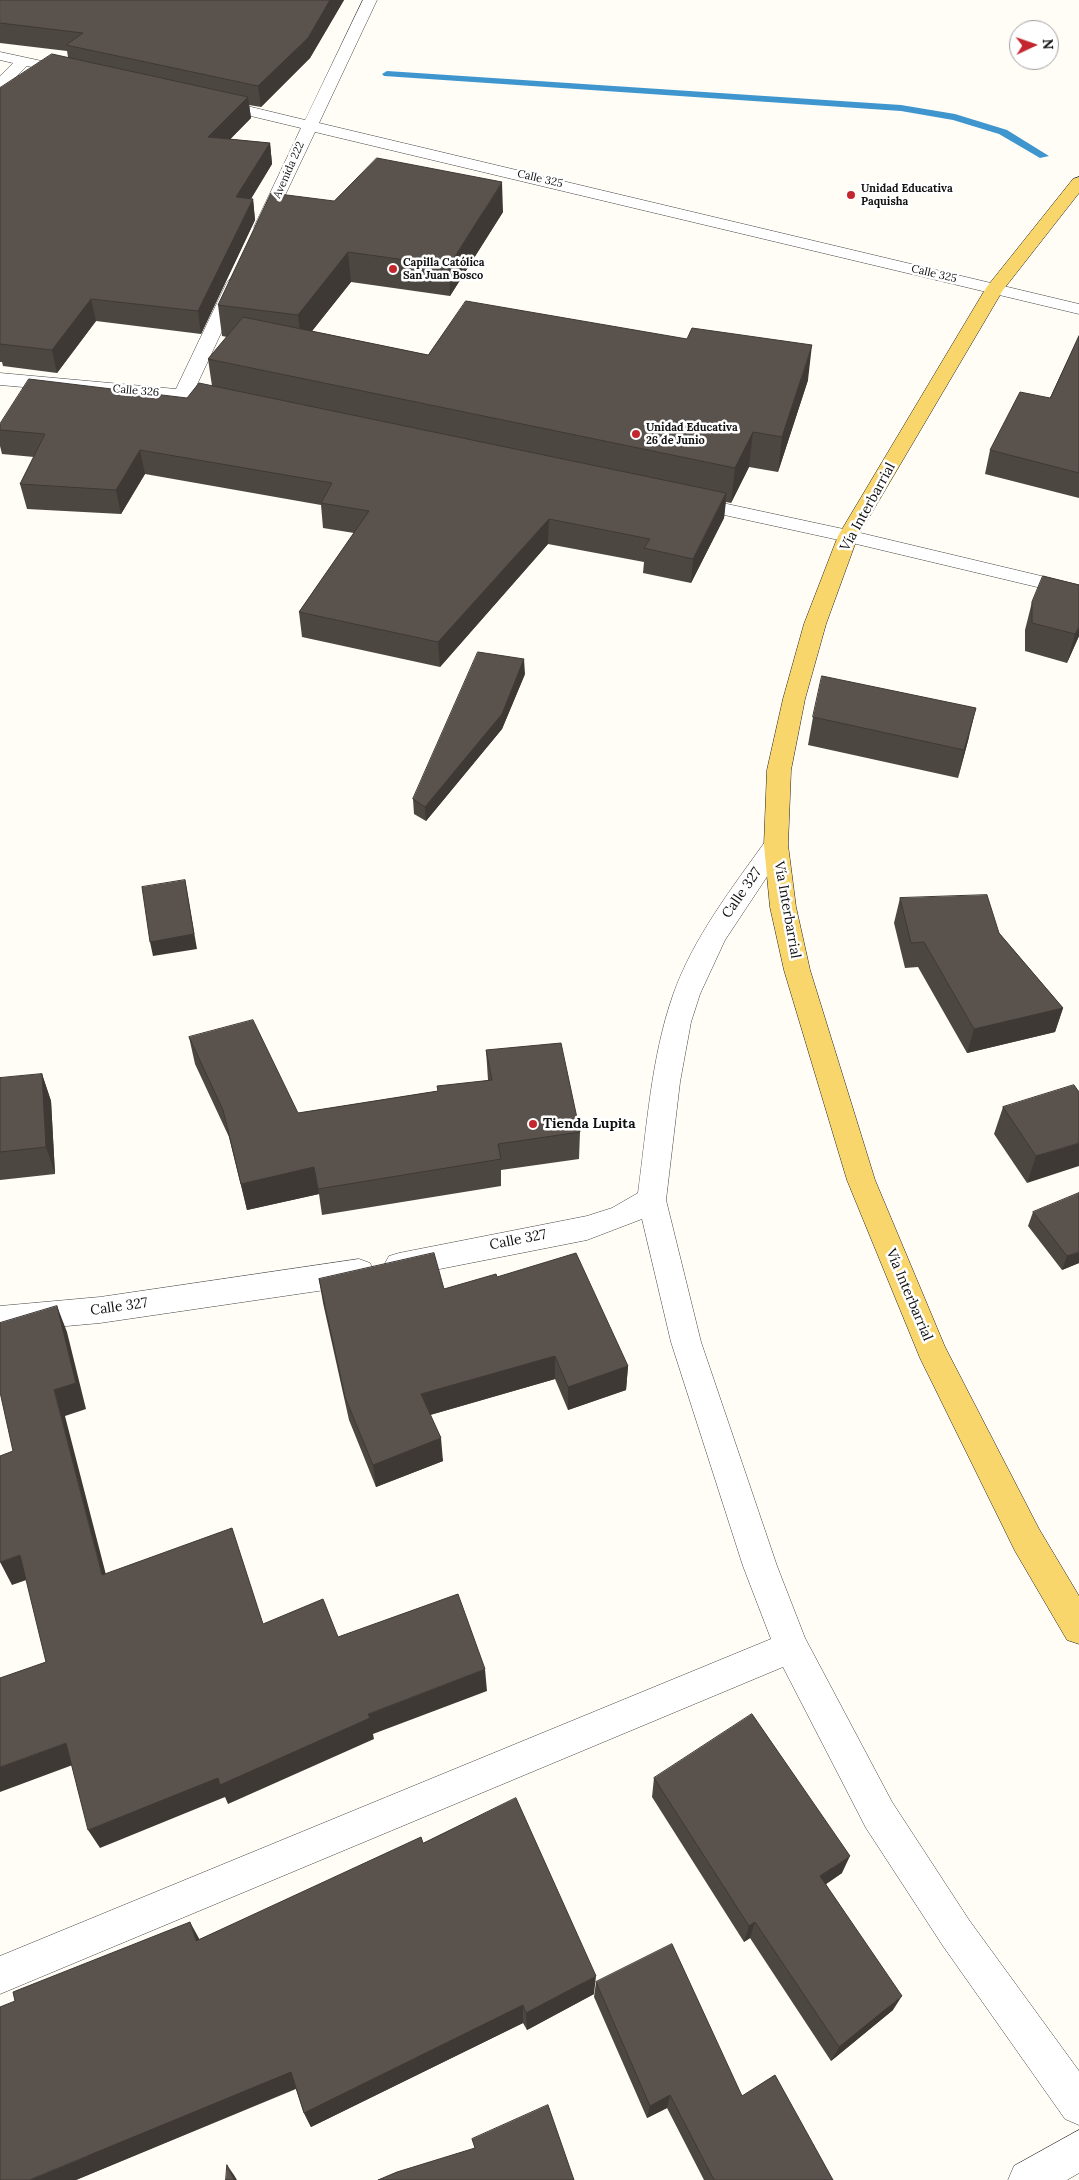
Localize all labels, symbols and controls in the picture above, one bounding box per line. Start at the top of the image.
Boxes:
north arrow [1009,20,1059,70]
text: N [1039,38,1057,50]
street label: Avenida 222 [271,140,307,200]
street label: Calle 325 [516,167,564,191]
place label: Unidad Educativa Paquisha [861,182,953,208]
marker: Unidad Educativa Paquisha [845,189,857,201]
place label: Capilla Católica San Juan Bosco [403,256,485,282]
street label: Calle 325 [910,262,958,286]
marker: Capilla Católica San Juan Bosco [387,263,399,275]
street label: Calle 326 [112,382,160,400]
place label: Unidad Educativa 26 de Junio [646,421,738,447]
marker: Unidad Educativa 26 de Junio [630,428,642,440]
street label: Vía Interbarrial [837,460,899,554]
street label: Vía Interbarrial [770,860,804,960]
street label: Calle 327 [719,865,765,921]
place label: Tienda Lupita [543,1116,635,1132]
marker: Tienda Lupita [527,1118,539,1130]
street label: Calle 327 [488,1226,548,1254]
street label: Vía Interbarrial [882,1247,936,1343]
street label: Calle 327 [89,1295,149,1319]

